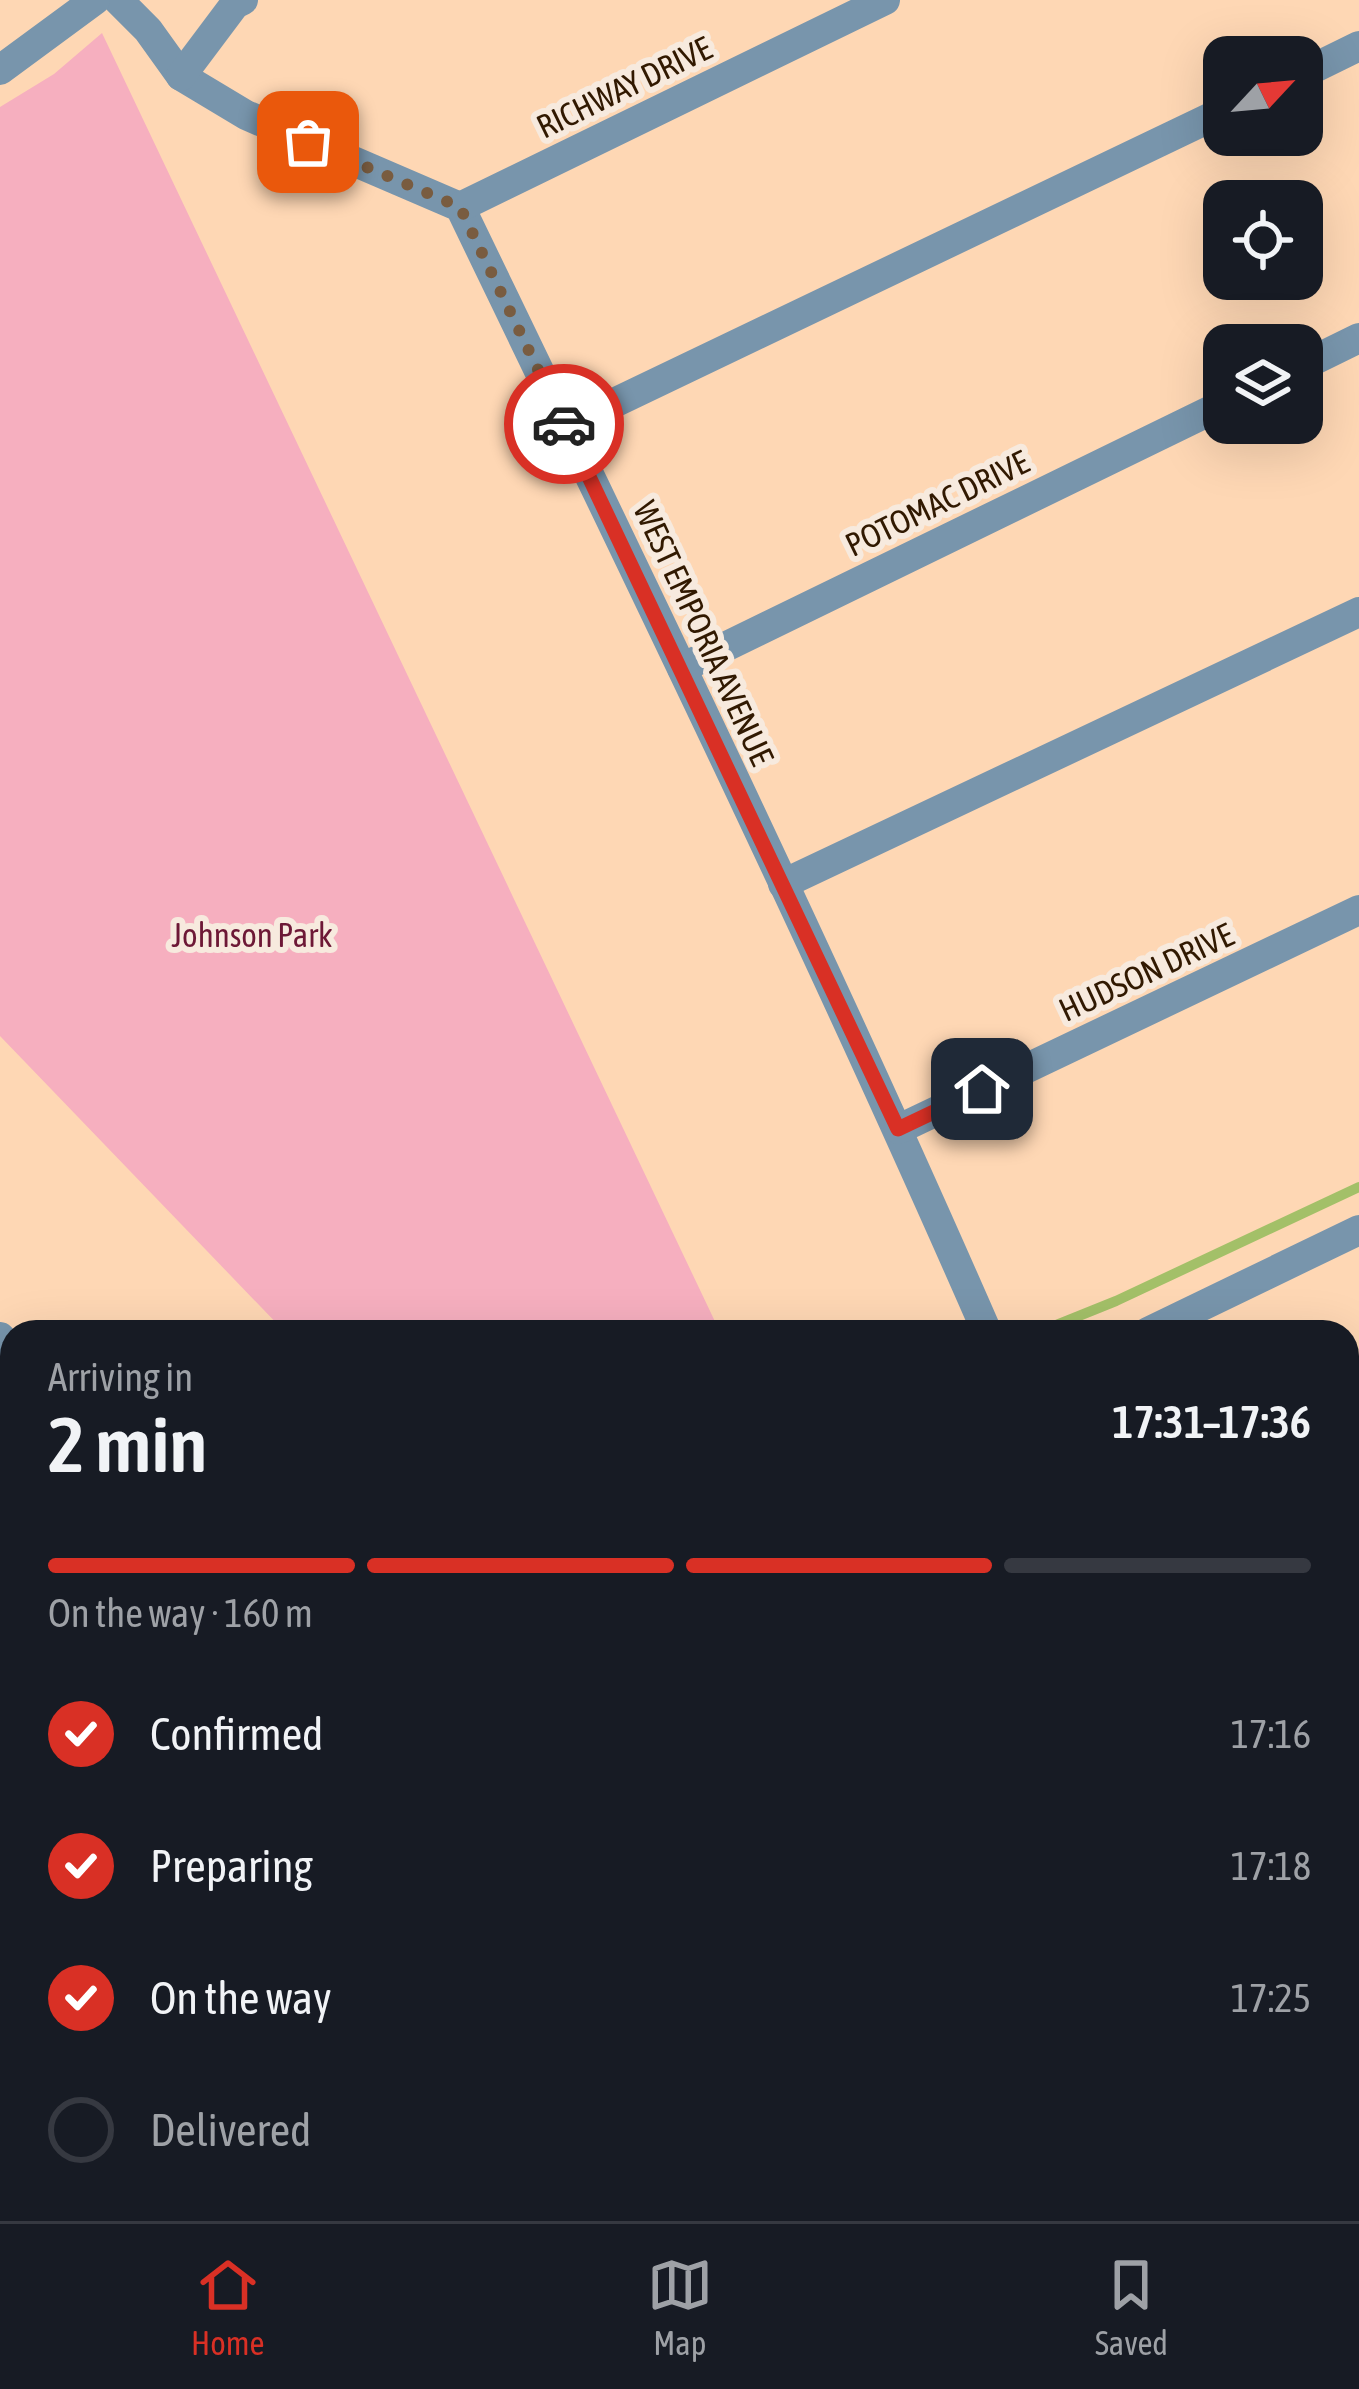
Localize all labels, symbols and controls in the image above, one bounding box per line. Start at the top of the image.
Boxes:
street label: RICHWAY DRIVE [530,28,718,146]
north arrow [1203,36,1323,156]
map controls [1203,36,1323,444]
pin [257,91,359,193]
icon: bag [275,109,341,175]
button: locate [1203,180,1323,300]
button: layers [1203,324,1323,444]
courier [504,364,624,484]
icon: car [531,391,597,457]
street label: POTOMAC DRIVE [839,442,1035,564]
street label: WEST EMPORIA AVENUE [626,495,782,771]
street label: HUDSON DRIVE [1053,915,1239,1029]
park label: Johnson Park [172,916,332,954]
pin [931,1038,1033,1140]
icon: home [949,1056,1015,1122]
text: Arriving in [48,1355,193,1399]
text: 17:31–17:36 [1112,1396,1311,1448]
text: 2 min [48,1399,207,1489]
text: On the way · 160 m [48,1591,313,1635]
icon: check [48,1701,114,1767]
text: Confirmed [150,1708,323,1760]
text: 17:16 [1231,1712,1311,1756]
icon: check [48,1833,114,1899]
text: Preparing [150,1840,313,1892]
text: 17:18 [1231,1844,1311,1888]
icon: check [48,1965,114,2031]
text: On the way [150,1972,332,2024]
text: 17:25 [1231,1976,1311,2020]
text: Delivered [150,2104,311,2156]
tab: Home [191,2252,265,2362]
tab: Map [647,2252,713,2362]
tab: Saved [1095,2252,1168,2362]

